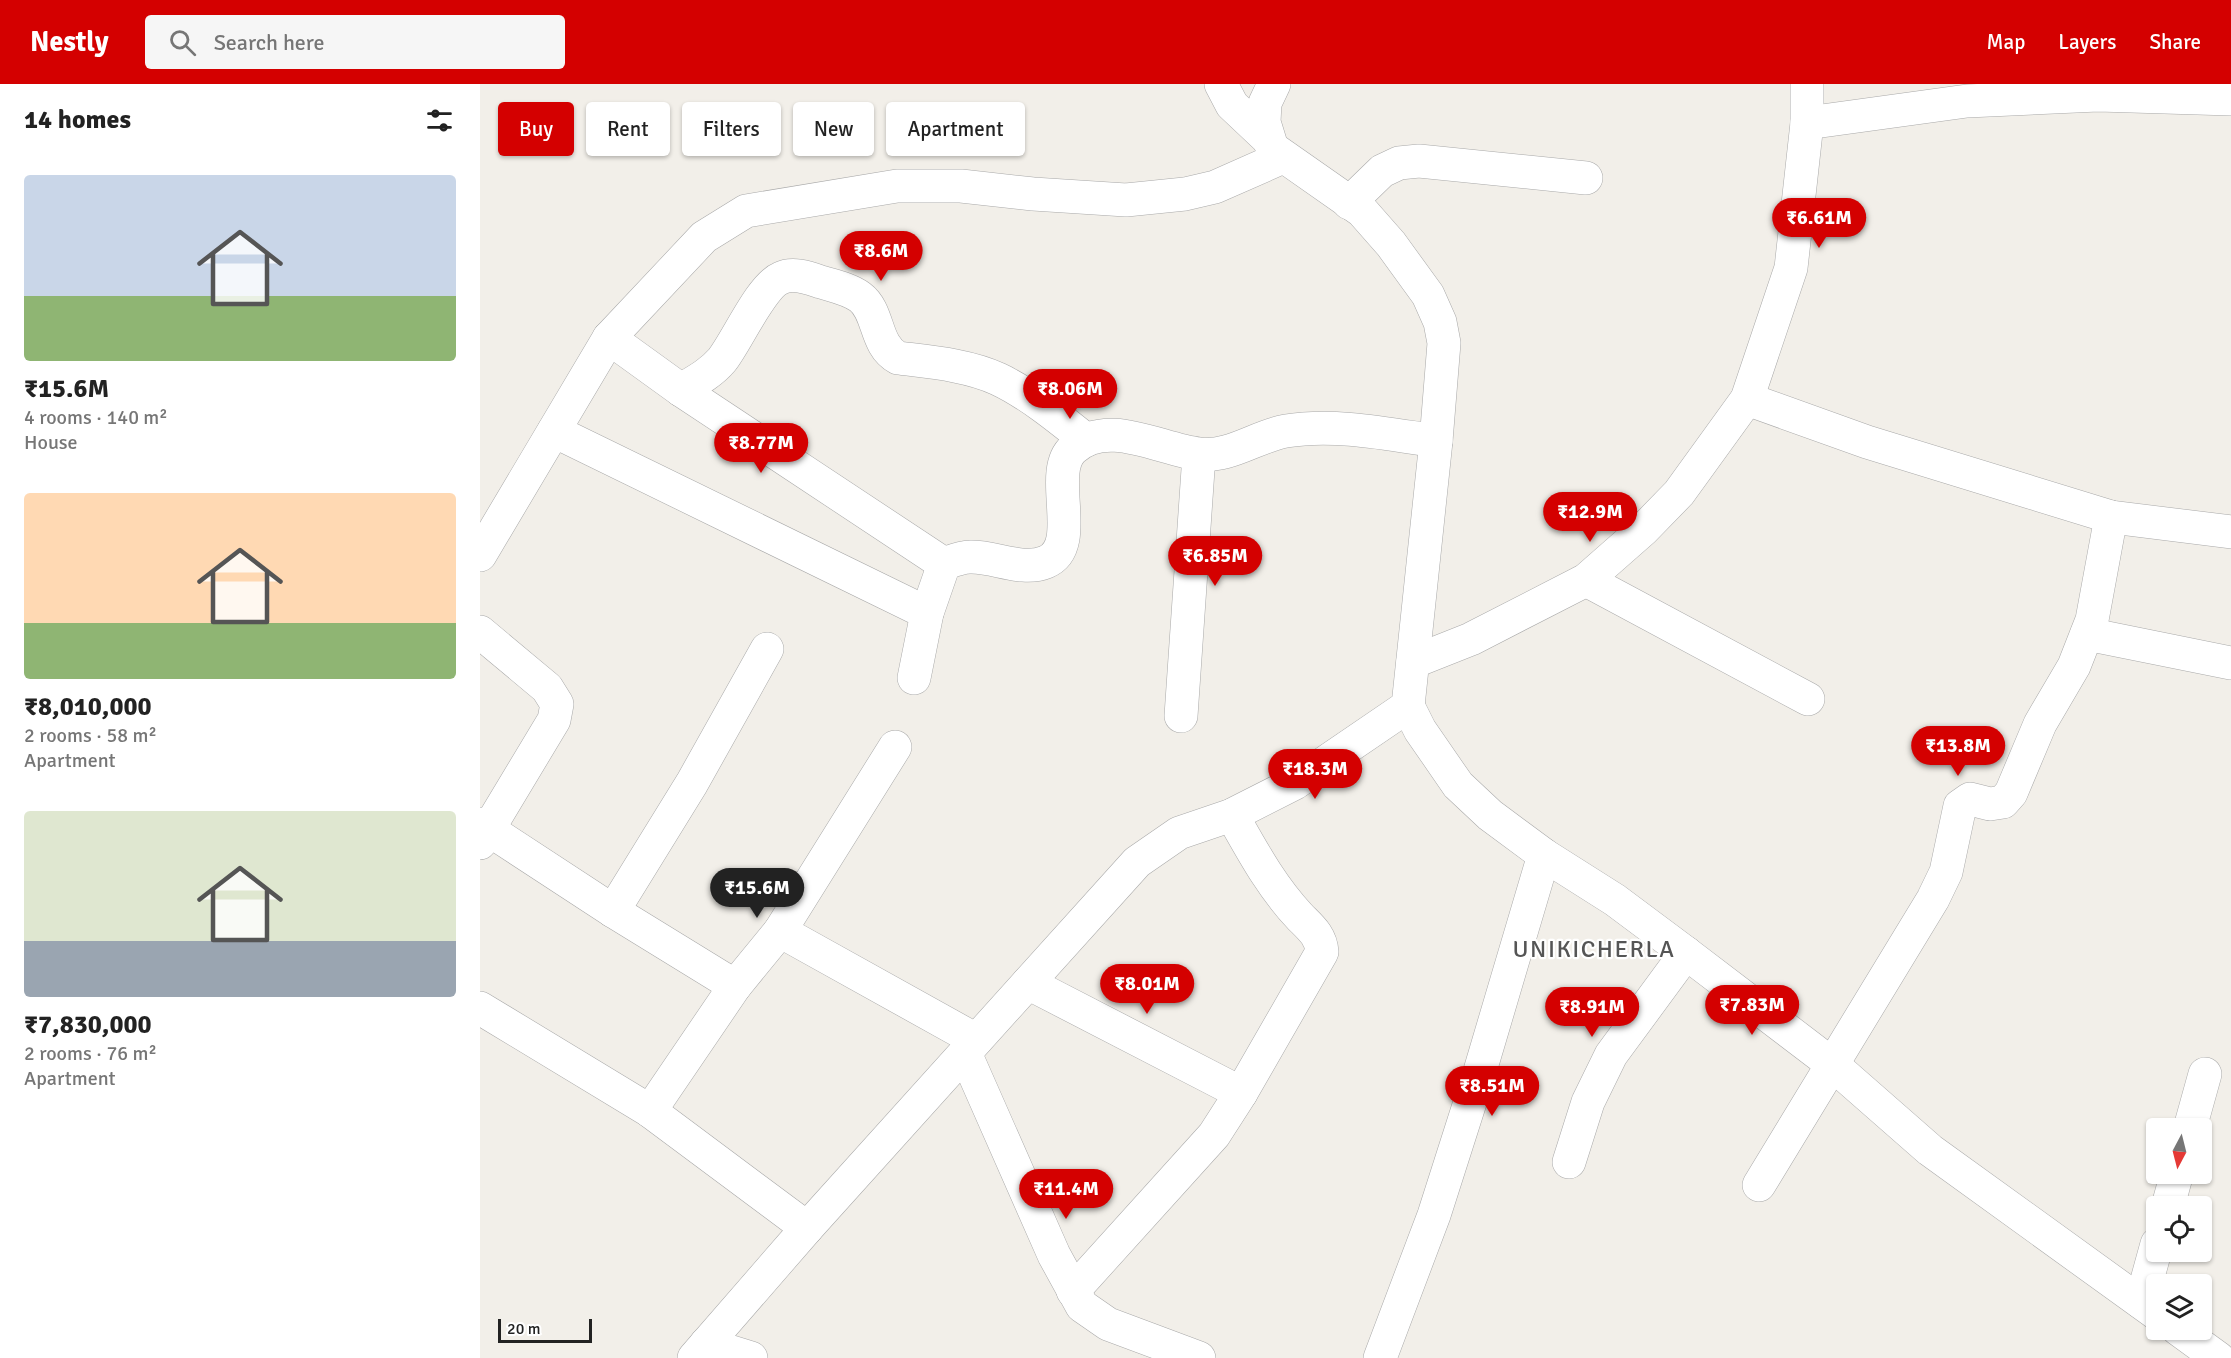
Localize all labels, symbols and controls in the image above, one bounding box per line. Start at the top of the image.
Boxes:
search box [145,15,565,69]
text: Nestly [30,25,109,59]
icon: search [166,26,199,59]
text: Search here [214,29,325,56]
text: Map [1987,29,2025,55]
text: Layers [2058,29,2116,55]
text: Share [2149,29,2201,55]
chip: Buy [498,102,574,156]
chip: Rent [586,102,670,156]
chip: Filters [682,102,781,156]
chip: New [793,102,874,156]
chip: Apartment [886,102,1025,156]
text: 14 homes [24,104,131,136]
icon: filters [423,104,456,137]
pin: ₹6.61M [1770,198,1868,249]
text: ₹6.61M [1786,205,1852,230]
icon: home [186,214,294,322]
pin: ₹8.6M [839,231,923,282]
text: ₹8.6M [854,238,908,263]
pin: ₹8.06M [1021,369,1119,420]
text: ₹15.6M [24,373,109,405]
text: ₹8.06M [1037,376,1103,401]
text: 4 rooms · 140 m² [24,405,168,430]
pin: ₹8.77M [712,423,810,474]
text: House [24,430,78,455]
text: ₹8.77M [728,430,794,455]
pin: ₹12.9M [1541,492,1639,543]
text: ₹12.9M [1557,499,1623,524]
icon: home [186,532,294,640]
pin: ₹6.85M [1166,536,1264,587]
text: ₹6.85M [1182,543,1248,568]
text: ₹8,010,000 [24,691,152,723]
text: 2 rooms · 58 m² [24,723,157,748]
pin: ₹13.8M [1909,726,2007,777]
text: ₹13.8M [1925,733,1991,758]
text: Apartment [24,748,116,773]
pin: ₹18.3M [1266,749,1364,800]
text: ₹18.3M [1282,756,1348,781]
icon: home [186,850,294,958]
pin: ₹15.6M [708,868,806,919]
text: ₹15.6M [724,875,790,900]
district label: UNIKICHERLA [1513,934,1675,964]
pin: ₹8.01M [1098,964,1196,1015]
text: ₹8.01M [1114,971,1180,996]
pin: ₹7.83M [1703,985,1801,1036]
pin: ₹8.91M [1543,987,1641,1038]
text: ₹7.83M [1719,992,1785,1017]
text: ₹8.91M [1559,994,1625,1019]
text: ₹7,830,000 [24,1009,152,1041]
text: 2 rooms · 76 m² [24,1041,157,1066]
text: Apartment [24,1066,116,1091]
pin: ₹8.51M [1443,1066,1541,1117]
text: ₹8.51M [1459,1073,1525,1098]
north arrow [2146,1118,2212,1184]
map controls [2146,1118,2212,1340]
pin: ₹11.4M [1017,1169,1115,1220]
text: ₹11.4M [1033,1176,1099,1201]
button: locate [2146,1196,2212,1262]
button: layers [2146,1274,2212,1340]
scale bar [498,1316,592,1344]
text: 20 m [507,1319,541,1339]

